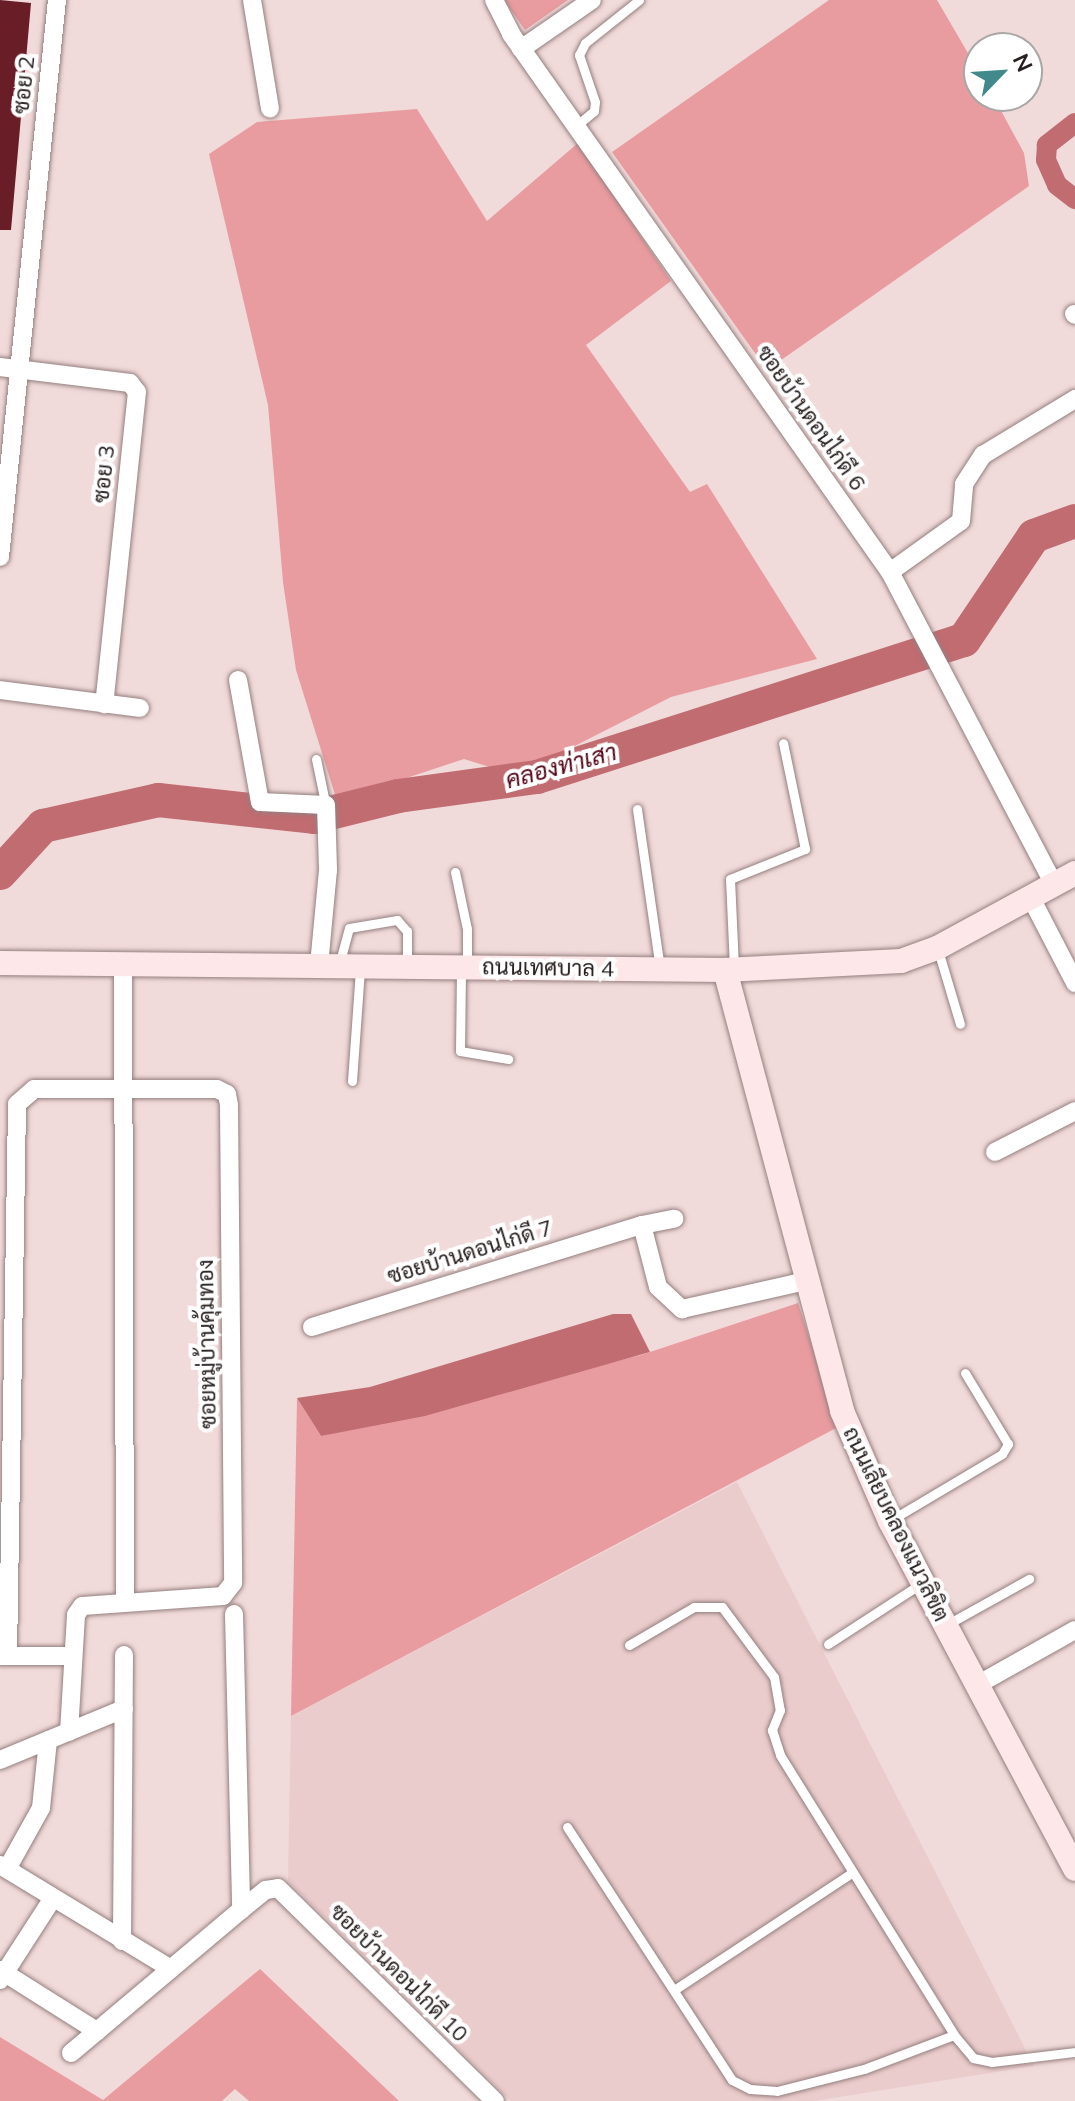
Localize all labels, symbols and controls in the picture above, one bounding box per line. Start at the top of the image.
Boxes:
north arrow [963,32,1043,112]
text: N [1007,49,1039,76]
street label: ซอย 2 [8,55,40,115]
street label: ซอยบ้านดอนไก่ดี 6 [751,340,871,496]
street label: ซอย 3 [88,444,120,504]
water label: คลองท่าเสา [502,737,620,795]
street label: ถนนเทศบาล 4 [482,954,614,982]
street label: ซอยบ้านดอนไก่ดี 7 [384,1214,556,1290]
street label: ซอยหมู่บ้านคุ้มทอง [192,1259,222,1429]
street label: ถนนเลียบคลองแนวลิขิต [837,1422,955,1626]
street label: ซอยบ้านดอนไก่ดี 10 [325,1899,473,2047]

